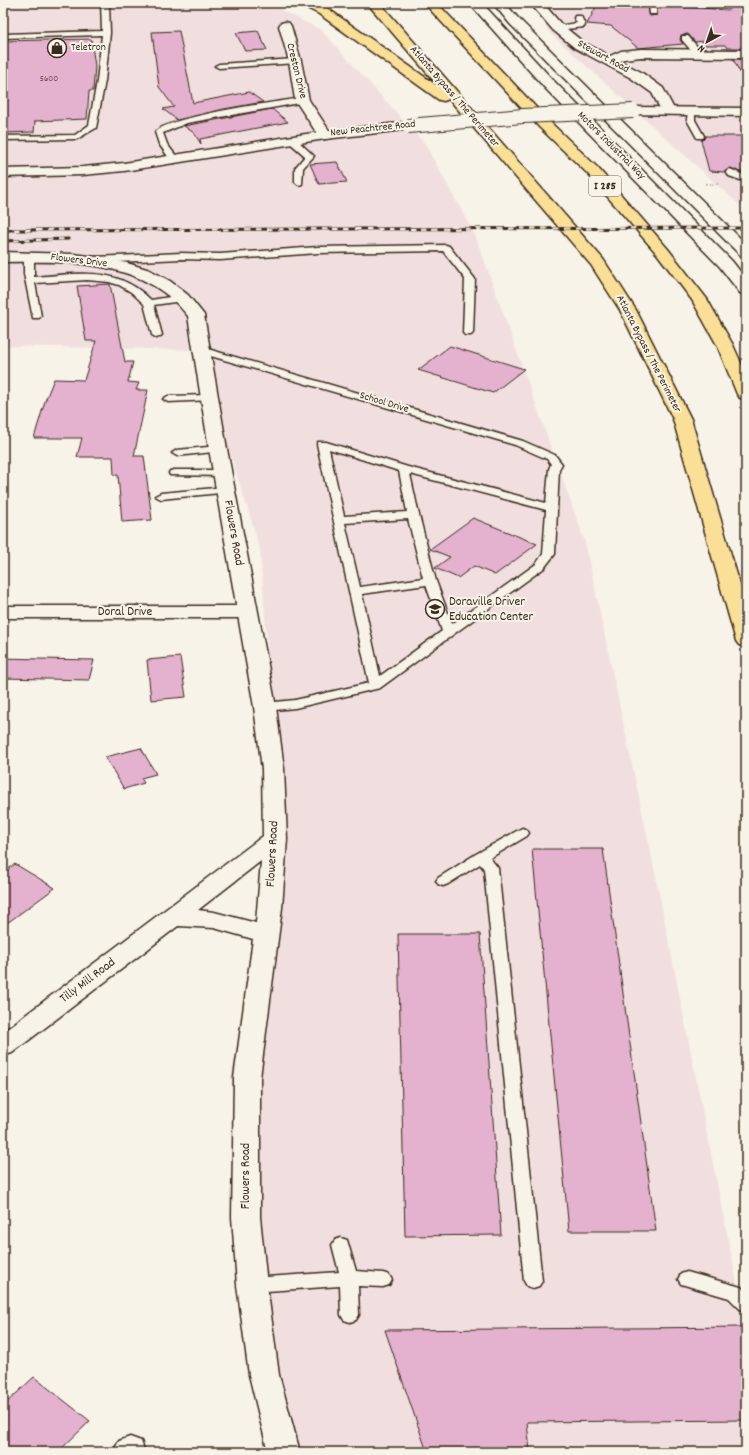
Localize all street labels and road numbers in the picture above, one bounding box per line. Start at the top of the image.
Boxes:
street label: Stewart Road [574,36,632,78]
street label: Creston Drive [281,42,311,101]
street label: Atlanta Bypass / The Perimeter [405,43,503,152]
street label: Motors Industrial Way [573,108,649,184]
street label: New Peachtree Road [330,117,416,141]
road number: I 285 [589,176,621,196]
street label: Flowers Drive [50,250,108,272]
street label: Atlanta Bypass / The Perimeter [611,292,685,416]
street label: School Drive [358,388,411,418]
street label: Flowers Road [218,499,248,567]
street label: Doral Drive [98,603,153,622]
street label: Flowers Road [262,820,284,888]
street label: Tilly Mill Road [56,954,120,1008]
street label: Flowers Road [237,1143,256,1209]

